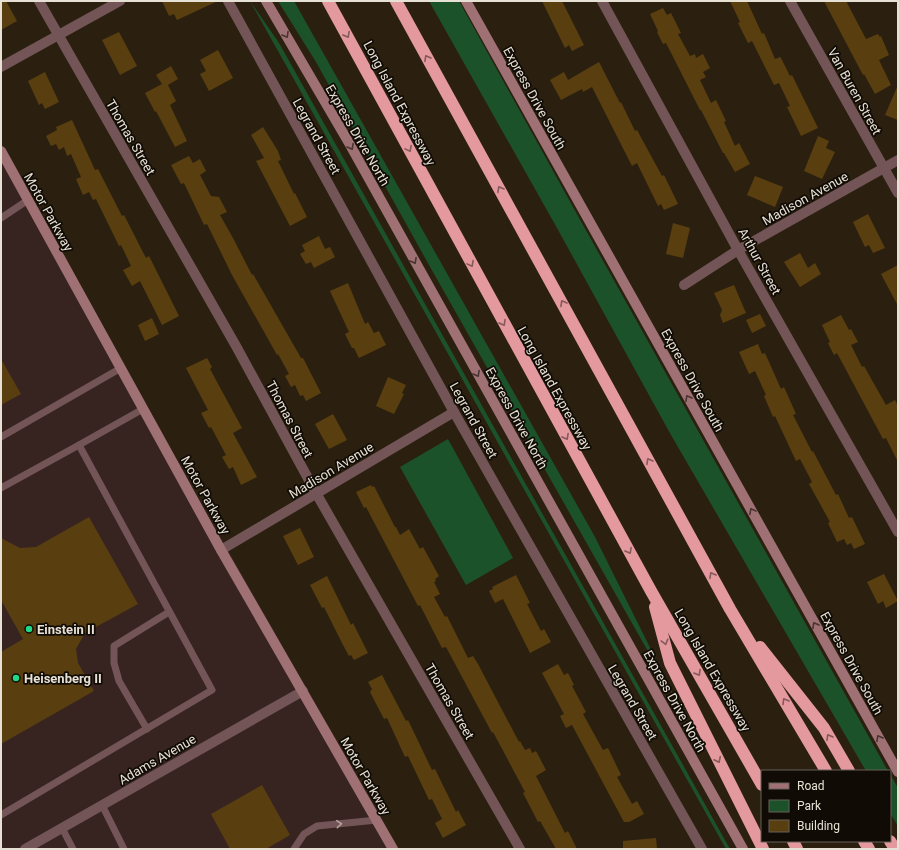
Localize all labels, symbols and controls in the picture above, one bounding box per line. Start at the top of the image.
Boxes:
one-way arrow [281,31,288,38]
one-way arrow [343,31,350,38]
street label: Long Island Expressway [360,38,439,168]
street label: Express Drive South [500,44,569,152]
street label: Van Buren Street [825,45,885,137]
one-way arrow [425,55,432,62]
street label: Express Drive North [323,82,393,188]
street label: Legrand Street [290,96,344,177]
street label: Thomas Street [103,97,158,178]
one-way arrow [346,143,353,150]
one-way arrow [405,145,412,153]
street label: Madison Avenue [760,169,851,228]
street label: Motor Parkway [21,171,76,254]
one-way arrow [497,186,505,193]
street label: Arthur Street [735,225,784,297]
one-way arrow [409,257,417,264]
one-way arrow [466,260,474,267]
one-way arrow [560,300,567,307]
one-way arrow [499,319,506,326]
street label: Long Island Expressway [514,324,595,453]
street label: Express Drive South [658,326,727,434]
street label: Express Drive North [482,365,551,472]
one-way arrow [473,370,480,377]
street label: Thomas Street [263,378,316,460]
street label: Legrand Street [447,380,501,461]
one-way arrow [686,395,693,402]
one-way arrow [562,433,569,440]
street label: Madison Avenue [286,439,376,502]
street label: Motor Parkway [178,454,233,537]
one-way arrow [647,458,654,465]
one-way arrow [749,508,756,515]
one-way arrow [624,546,632,554]
one-way arrow [709,572,716,579]
street label: Long Island Expressway [671,606,754,734]
street label: Express Drive South [817,609,886,717]
place label: Einstein II [37,622,95,637]
one-way arrow [813,622,820,629]
marker: Einstein II [24,624,34,634]
one-way arrow [660,638,669,645]
street label: Express Drive North [640,648,709,755]
street label: Thomas Street [422,661,477,742]
street label: Legrand Street [605,662,660,743]
one-way arrow [694,669,701,676]
place label: Heisenberg II [24,671,102,686]
marker: Heisenberg II [11,673,21,683]
one-way arrow [782,698,789,705]
street label: Adams Avenue [116,731,199,788]
one-way arrow [827,734,834,741]
street label: Motor Parkway [337,735,394,818]
one-way arrow [876,735,884,742]
one-way arrow [714,756,721,763]
legend [761,770,891,842]
text: Road [797,779,825,793]
text: Park [797,799,822,813]
text: Building [797,819,840,833]
one-way arrow [336,820,342,829]

